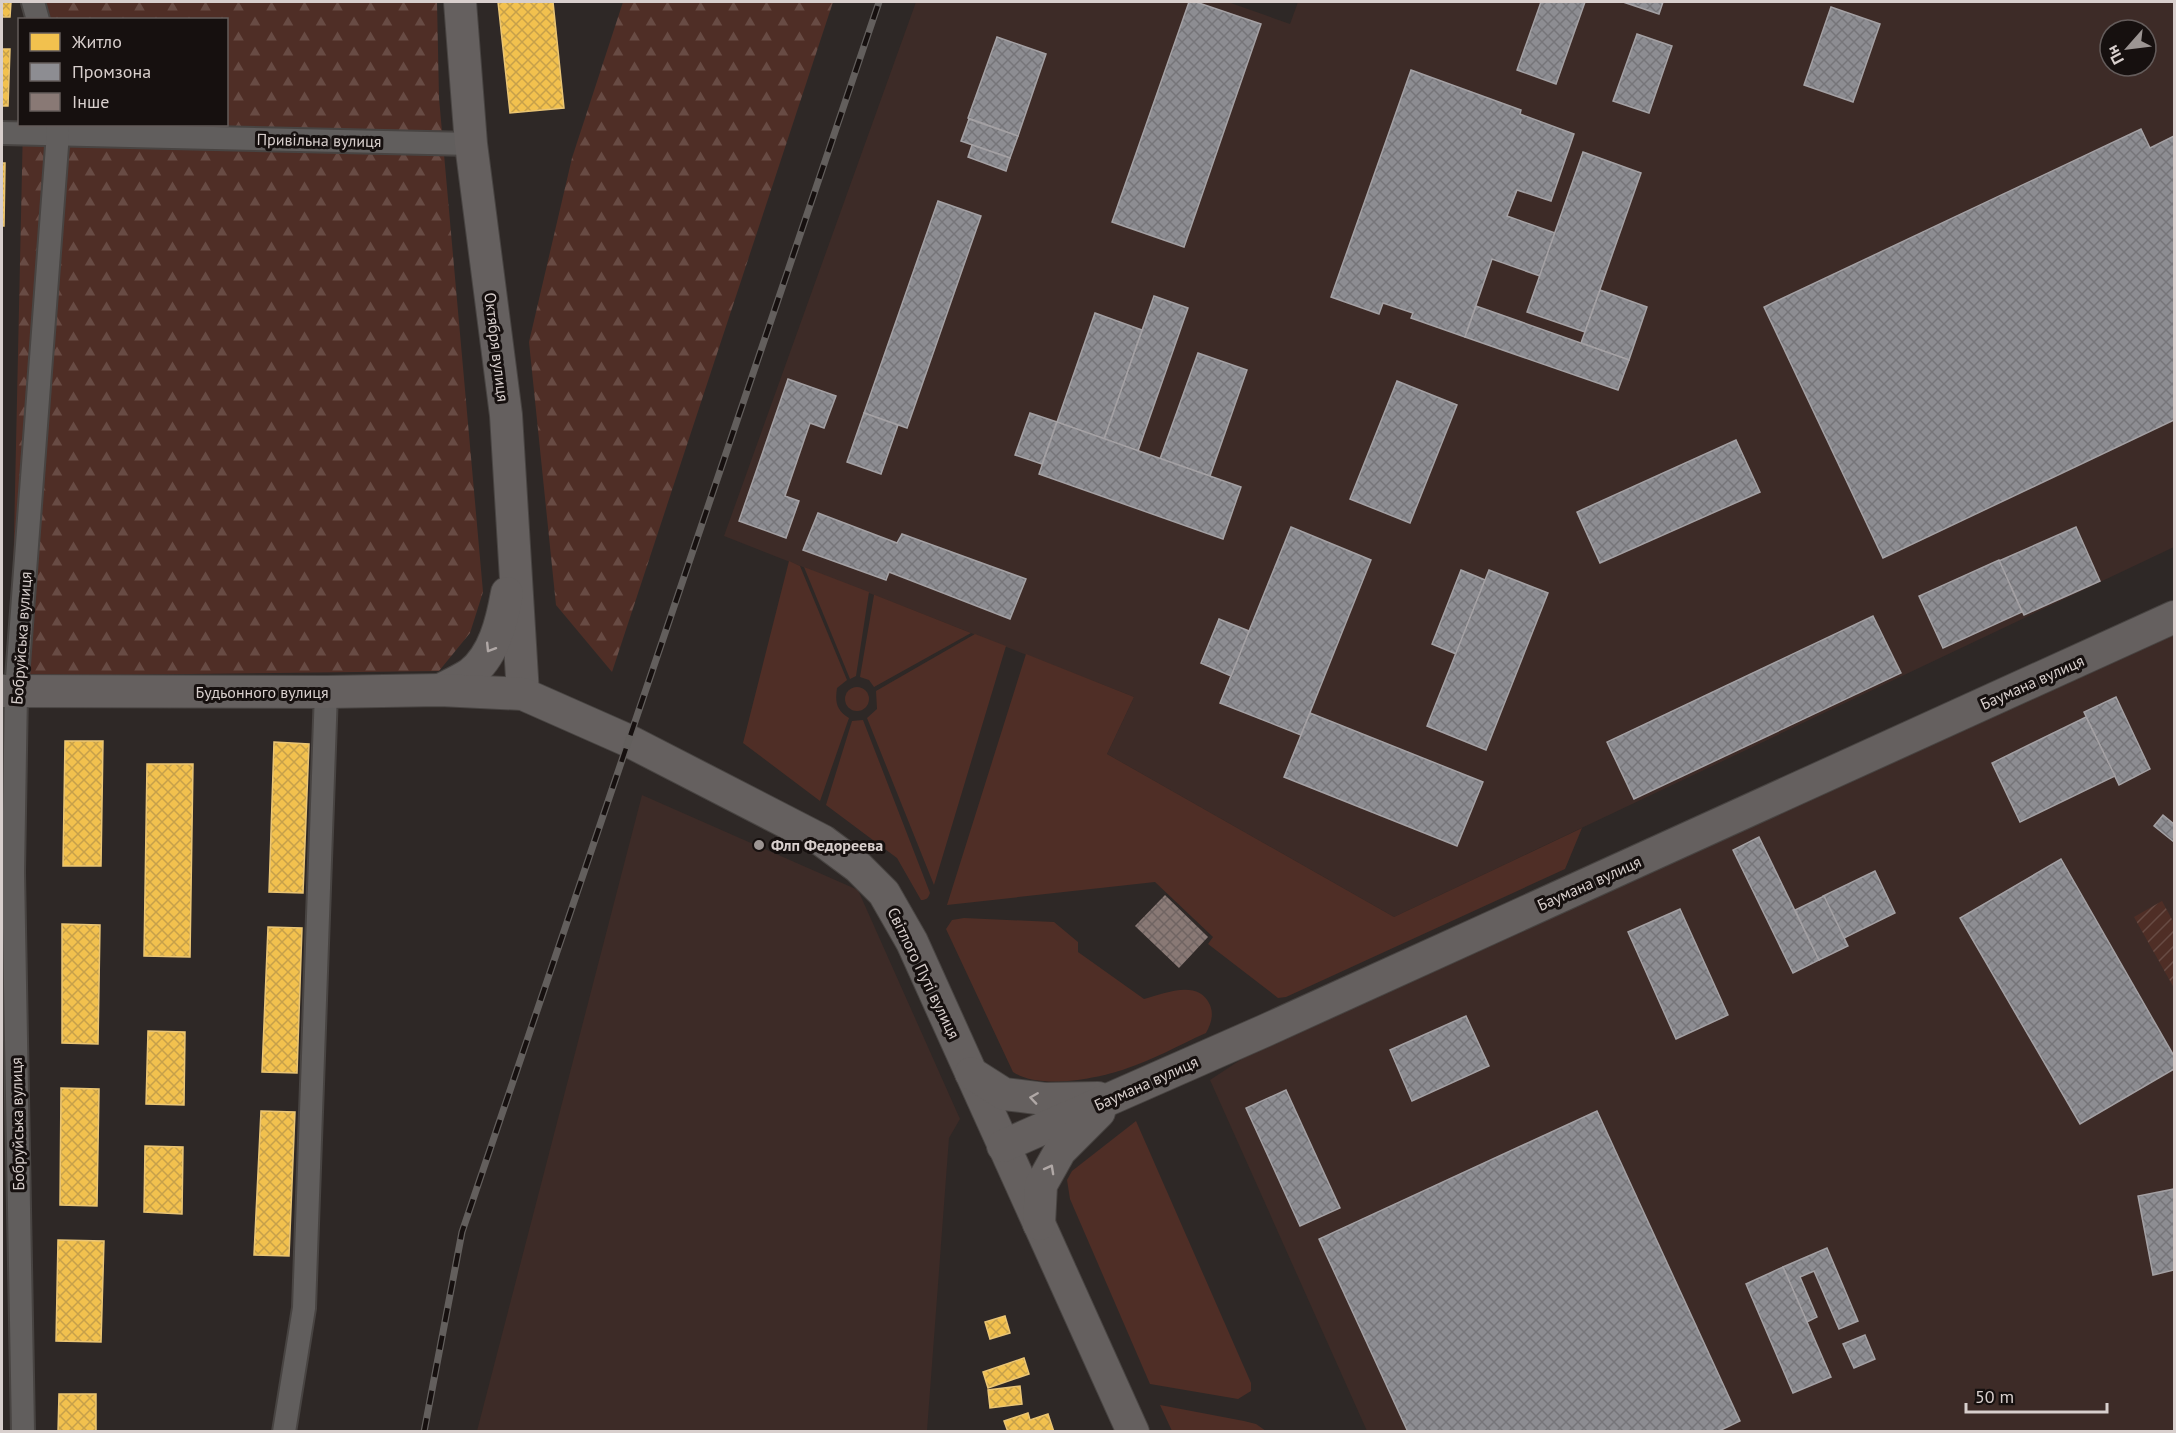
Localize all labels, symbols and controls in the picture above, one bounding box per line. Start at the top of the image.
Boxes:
legend [18,18,228,126]
north arrow [2098,18,2158,78]
text: Житло [71,30,122,53]
text: Пн [2102,42,2128,68]
text: Промзона [72,60,151,83]
text: Інше [72,90,109,113]
street label: Привільна вулиця [256,129,382,151]
street label: Октября вулиця [480,291,514,403]
street label: Бобруйська вулиця [6,571,36,705]
one-way arrow [486,641,497,652]
street label: Баумана вулиця [1977,650,2087,714]
street label: Будьонного вулиця [195,682,329,702]
place label: Флп Федореева [771,835,883,855]
marker: Флп Федореева [752,838,766,852]
street label: Баумана вулиця [1534,851,1644,915]
street label: Світлого Путі вулиця [883,904,965,1042]
street label: Баумана вулиця [1091,1051,1201,1115]
street label: Бобруйська вулиця [6,1057,28,1191]
one-way arrow [1029,1092,1039,1105]
one-way arrow [1043,1165,1054,1175]
scale bar [1966,1376,2107,1414]
text: 50 m [1975,1385,2014,1408]

